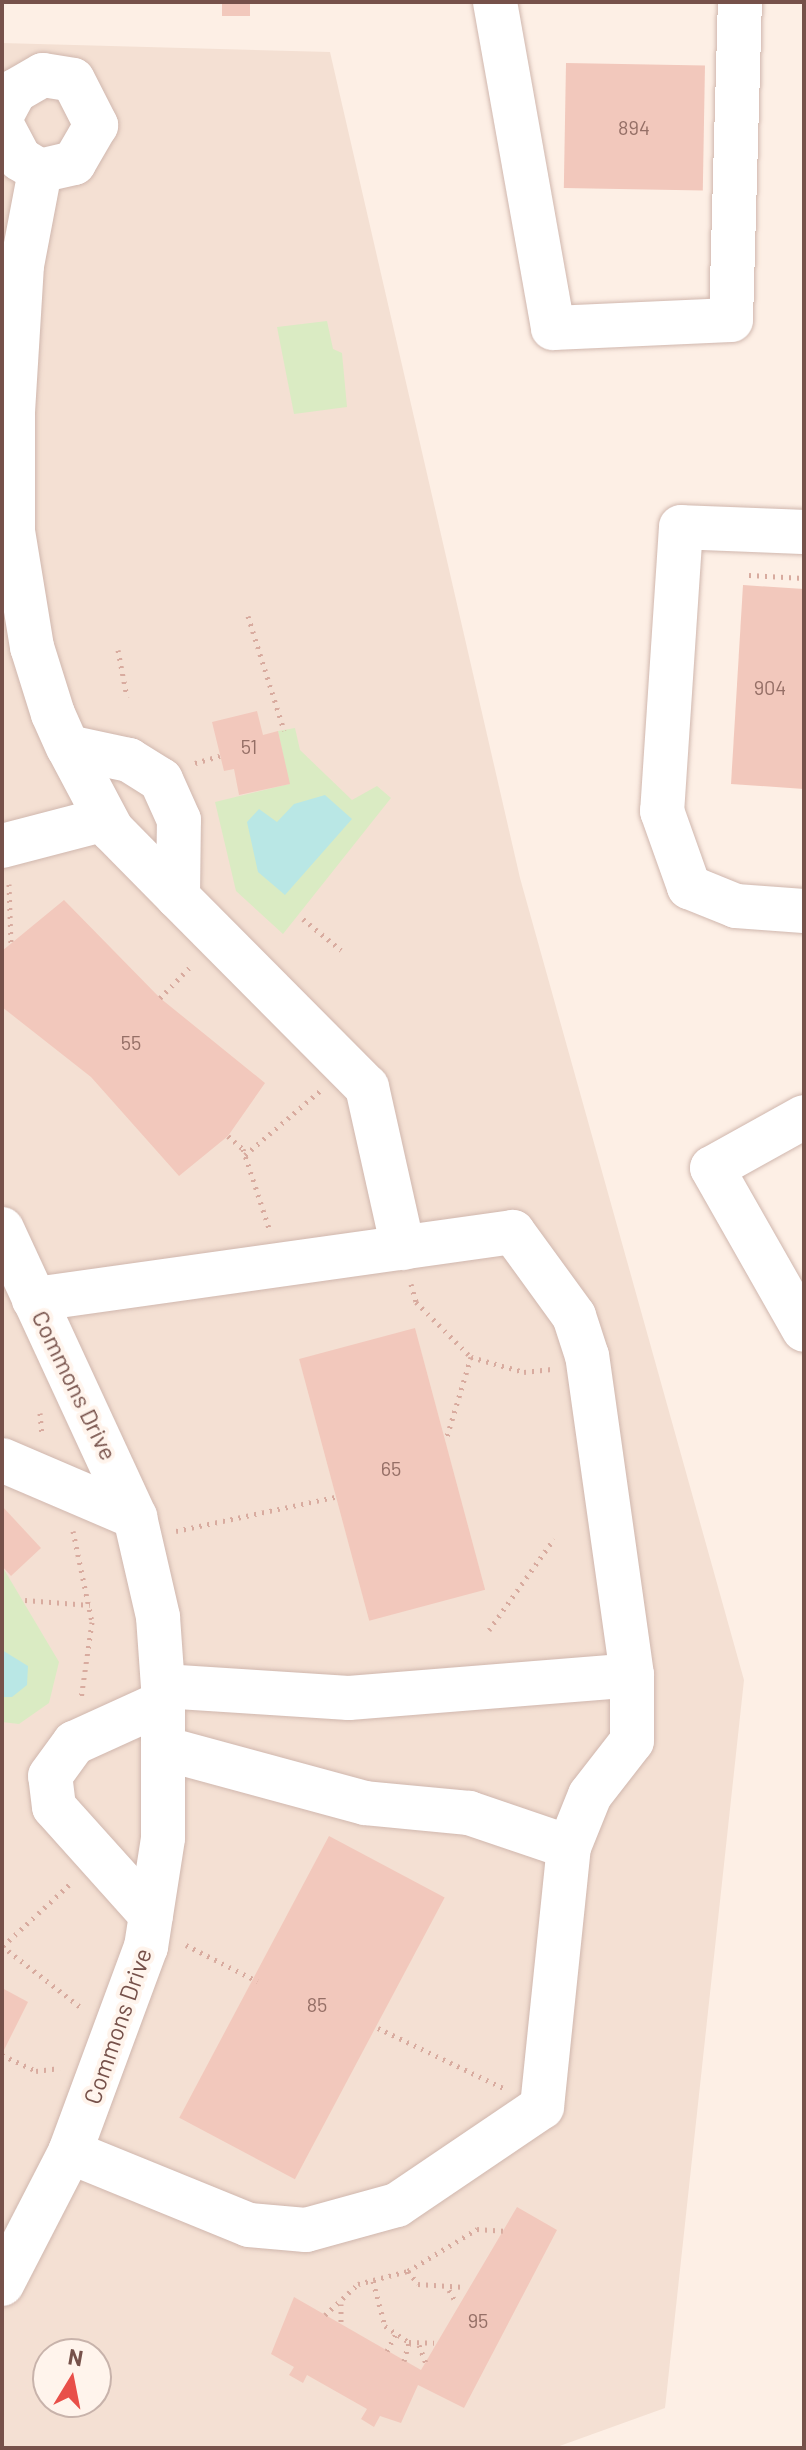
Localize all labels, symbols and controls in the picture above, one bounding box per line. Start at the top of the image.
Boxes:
house number: 894 [618,115,650,139]
house number: 904 [754,675,786,699]
house number: 51 [241,734,257,758]
house number: 55 [121,1030,141,1054]
street label: Commons Drive [26,1305,124,1465]
house number: 65 [381,1456,401,1480]
street label: Commons Drive [77,1944,157,2108]
house number: 85 [307,1992,327,2016]
house number: 95 [468,2308,488,2332]
north arrow [32,2338,112,2418]
text: N [66,2342,85,2370]

